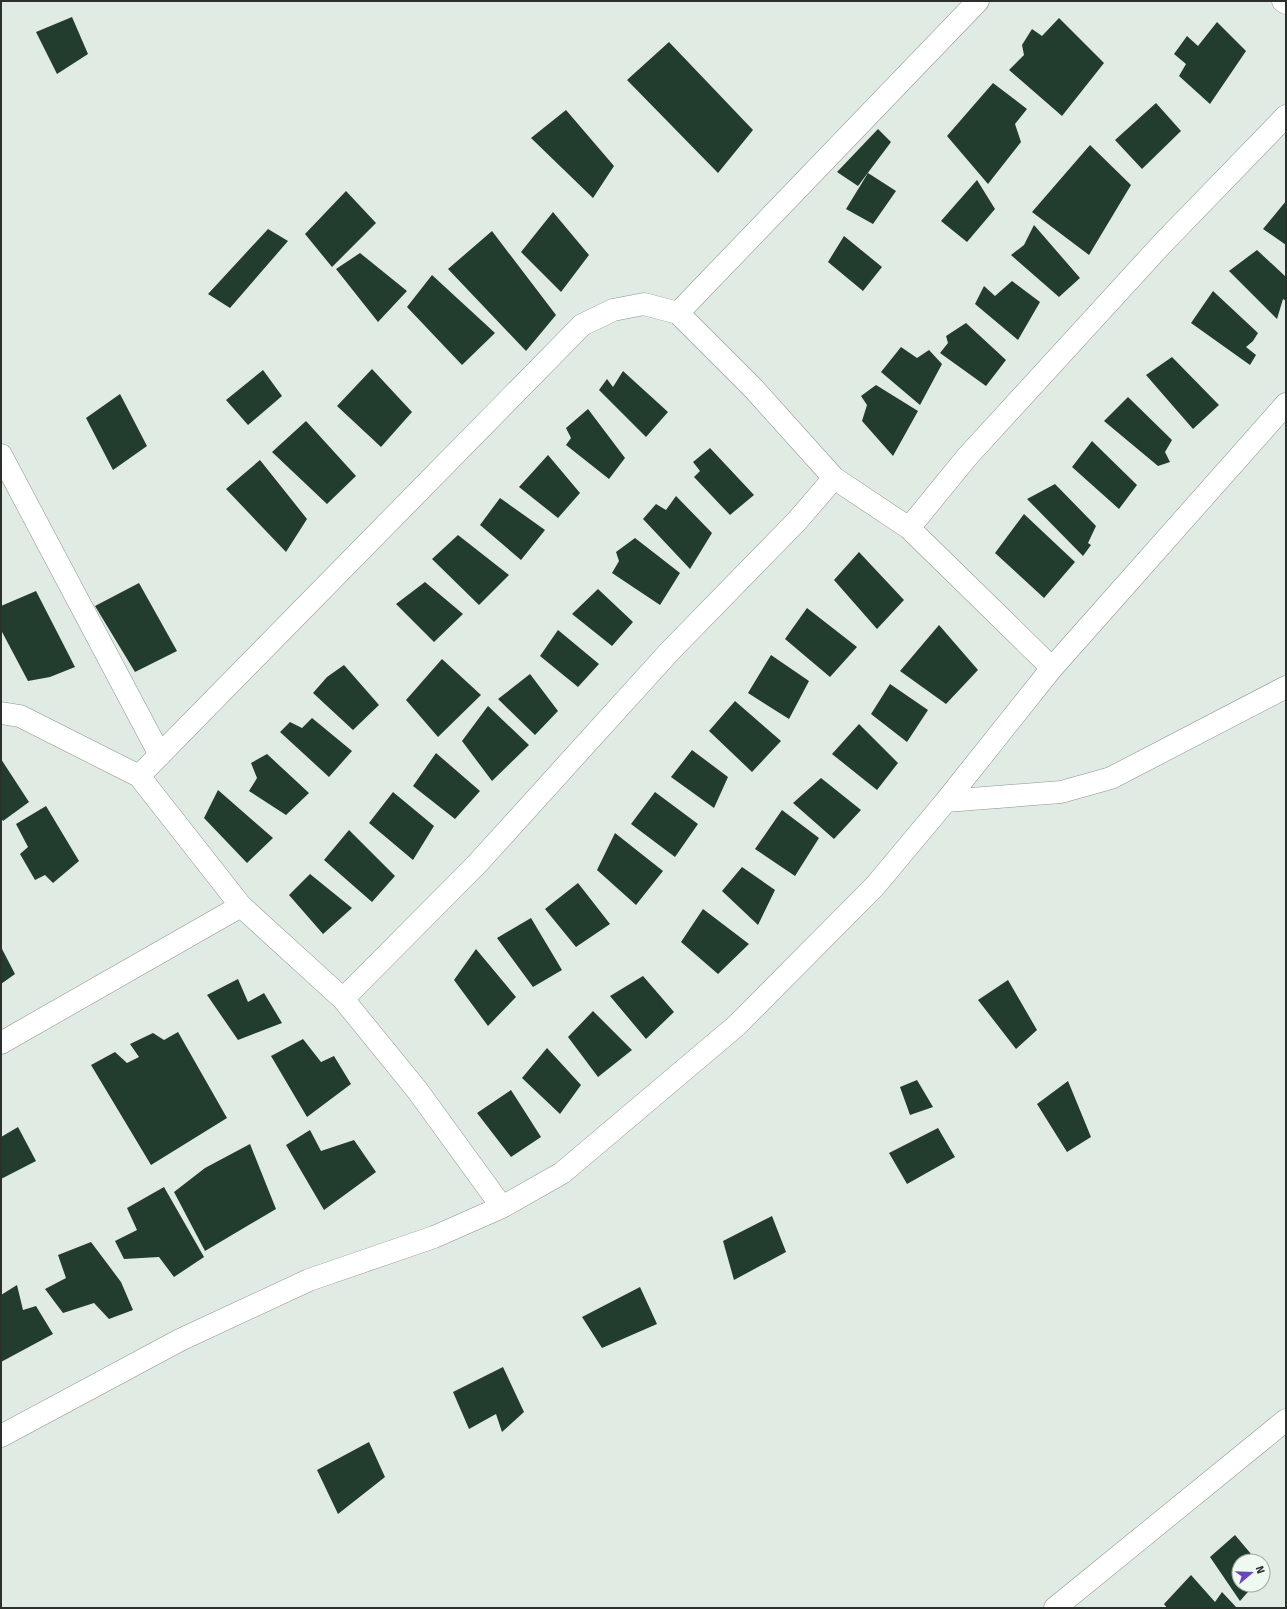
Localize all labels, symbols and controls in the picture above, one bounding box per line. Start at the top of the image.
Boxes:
north arrow [1231,1553,1271,1593]
text: N [1253,1564,1267,1575]

